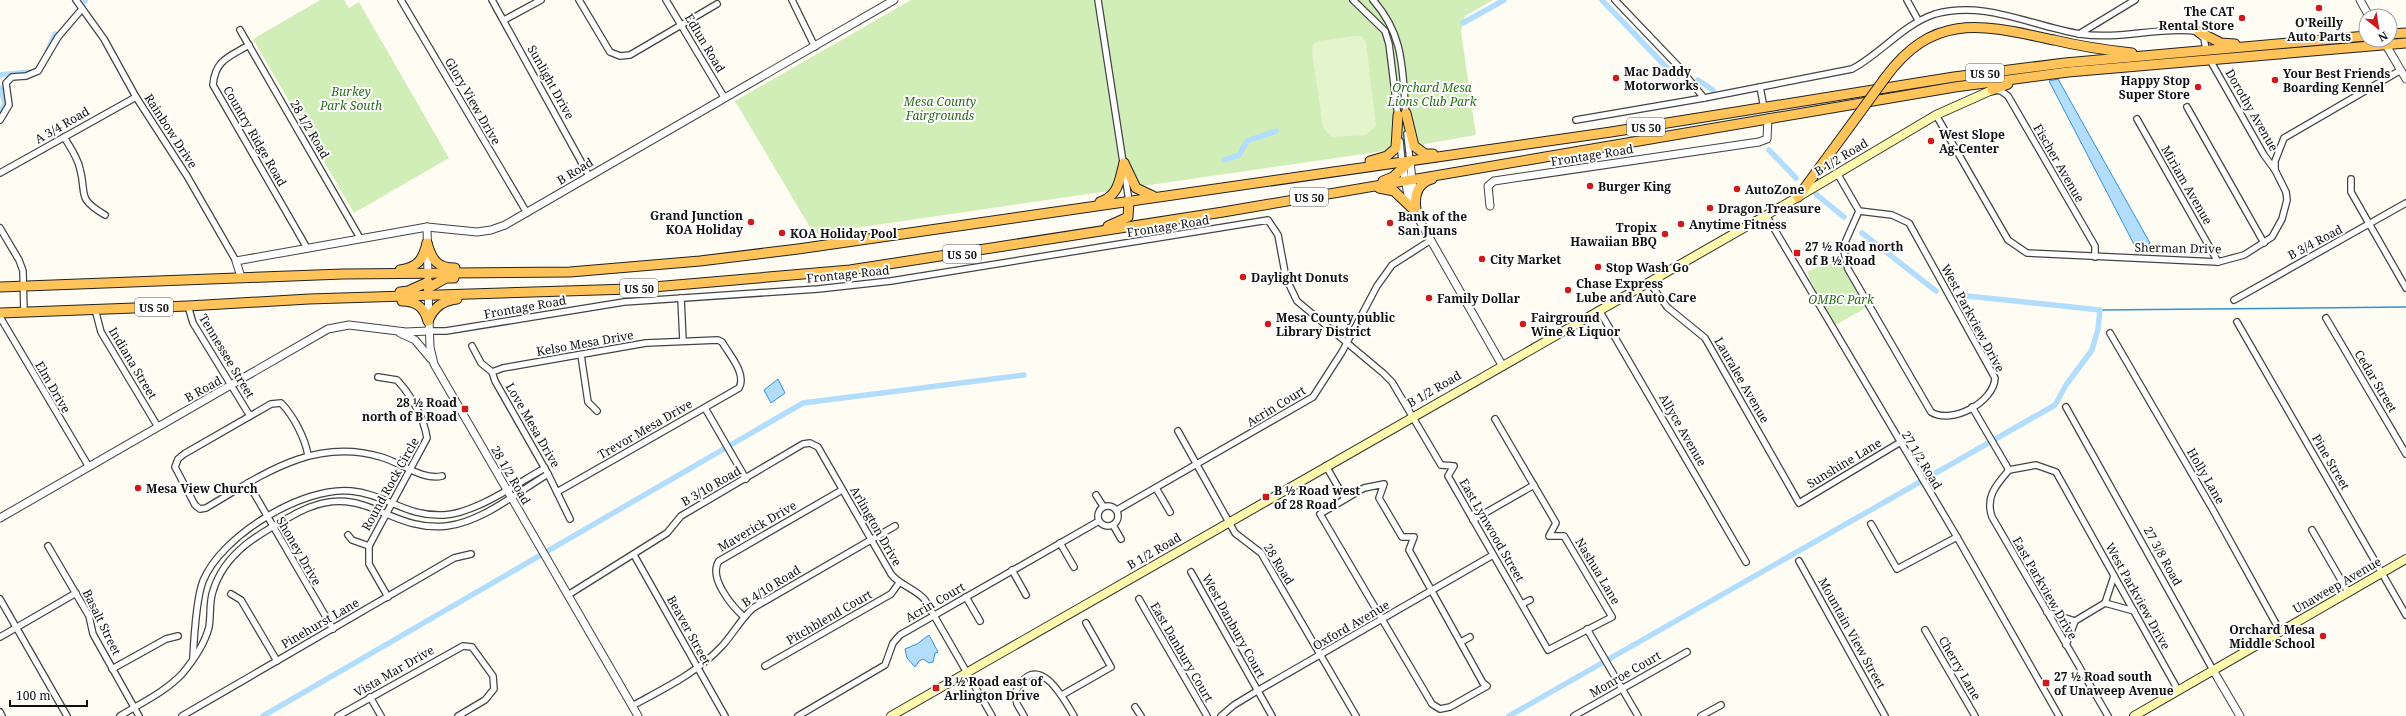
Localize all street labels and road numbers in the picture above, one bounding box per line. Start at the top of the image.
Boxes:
street label: Edlun Road [681,10,730,76]
street label: Sunlight Drive [524,42,578,122]
street label: Glory View Drive [441,54,505,148]
road number: US 50 [1966,64,2004,82]
street label: Dorothy Avenue [2221,66,2283,154]
street label: Country Ridge Road [219,83,291,190]
street label: Rainbow Drive [141,90,201,172]
street label: 28 1/2 Road [286,96,334,162]
street label: A 3/4 Road [32,102,93,147]
road number: US 50 [1627,118,1665,136]
street label: Fischer Avenue [2030,121,2088,205]
street label: B 1/2 Road [1811,134,1872,180]
street label: Frontage Road [1550,140,1635,170]
street label: Miriam Avenue [2157,142,2217,228]
street label: B Road [554,153,597,189]
road number: US 50 [1290,188,1328,206]
street label: Frontage Road [1126,211,1211,241]
street label: B 3/4 Road [2285,220,2346,264]
street label: Sherman Drive [2134,239,2222,257]
road number: US 50 [943,245,981,263]
street label: Frontage Road [806,261,891,287]
street label: West Parkview Drive [1937,261,2009,375]
road number: US 50 [620,279,658,297]
street label: Frontage Road [483,291,568,323]
road number: US 50 [135,298,173,316]
street label: Tennessee Street [195,311,259,401]
street label: Indiana Street [105,324,161,402]
street label: Kelso Mesa Drive [535,326,635,360]
street label: Lauralee Avenue [1710,334,1774,426]
street label: Cedar Street [2351,347,2401,415]
street label: Elm Drive [31,358,75,416]
street label: B 1/2 Road [1404,366,1465,411]
street label: B Road [181,372,225,406]
street label: Love Mesa Drive [502,379,564,471]
street label: Acrin Court [1243,382,1309,430]
street label: Allyce Avenue [1655,391,1711,469]
street label: Trevor Mesa Drive [595,395,695,463]
street label: 27 1/2 Road [1898,428,1946,493]
street label: Pine Street [2308,431,2354,493]
street label: Round Rock Circle [357,434,423,534]
street label: Sunshine Lane [1803,434,1885,492]
street label: 28 1/2 Road [487,442,535,508]
street label: Holly Lane [2183,445,2229,507]
street label: B 3/10 Road [678,462,745,510]
street label: East Lynwood Street [1455,475,1529,585]
street label: Arlington Drive [846,483,906,569]
street label: Maverick Drive [714,497,800,555]
street label: Shoney Drive [272,514,326,588]
street label: 27 3/8 Road [2140,523,2187,589]
street label: B 1/2 Road [1124,528,1185,573]
street label: East Parkview Drive [2009,534,2081,642]
street label: Nashua Lane [1571,535,1625,607]
street label: West Parkview Drive [2101,539,2175,653]
street label: 28 Road [1260,540,1299,588]
street label: Unaweep Avenue [2290,553,2384,617]
street label: B 4/10 Road [738,561,804,611]
street label: West Danbury Court [1198,571,1270,681]
street label: Mountain View Street [1814,574,1890,692]
street label: Acrin Court [902,578,968,626]
street label: Basalt Street [79,586,125,658]
street label: Pitchblend Court [783,586,875,648]
street label: Beaver Street [663,592,715,668]
street label: Pinehurst Lane [278,594,362,652]
street label: Oxford Avenue [1309,596,1393,654]
street label: East Danbury Court [1147,599,1217,705]
street label: Cherry Lane [1935,633,1985,703]
street label: Vista Mar Drive [351,641,437,701]
street label: Monroe Court [1586,647,1664,701]

